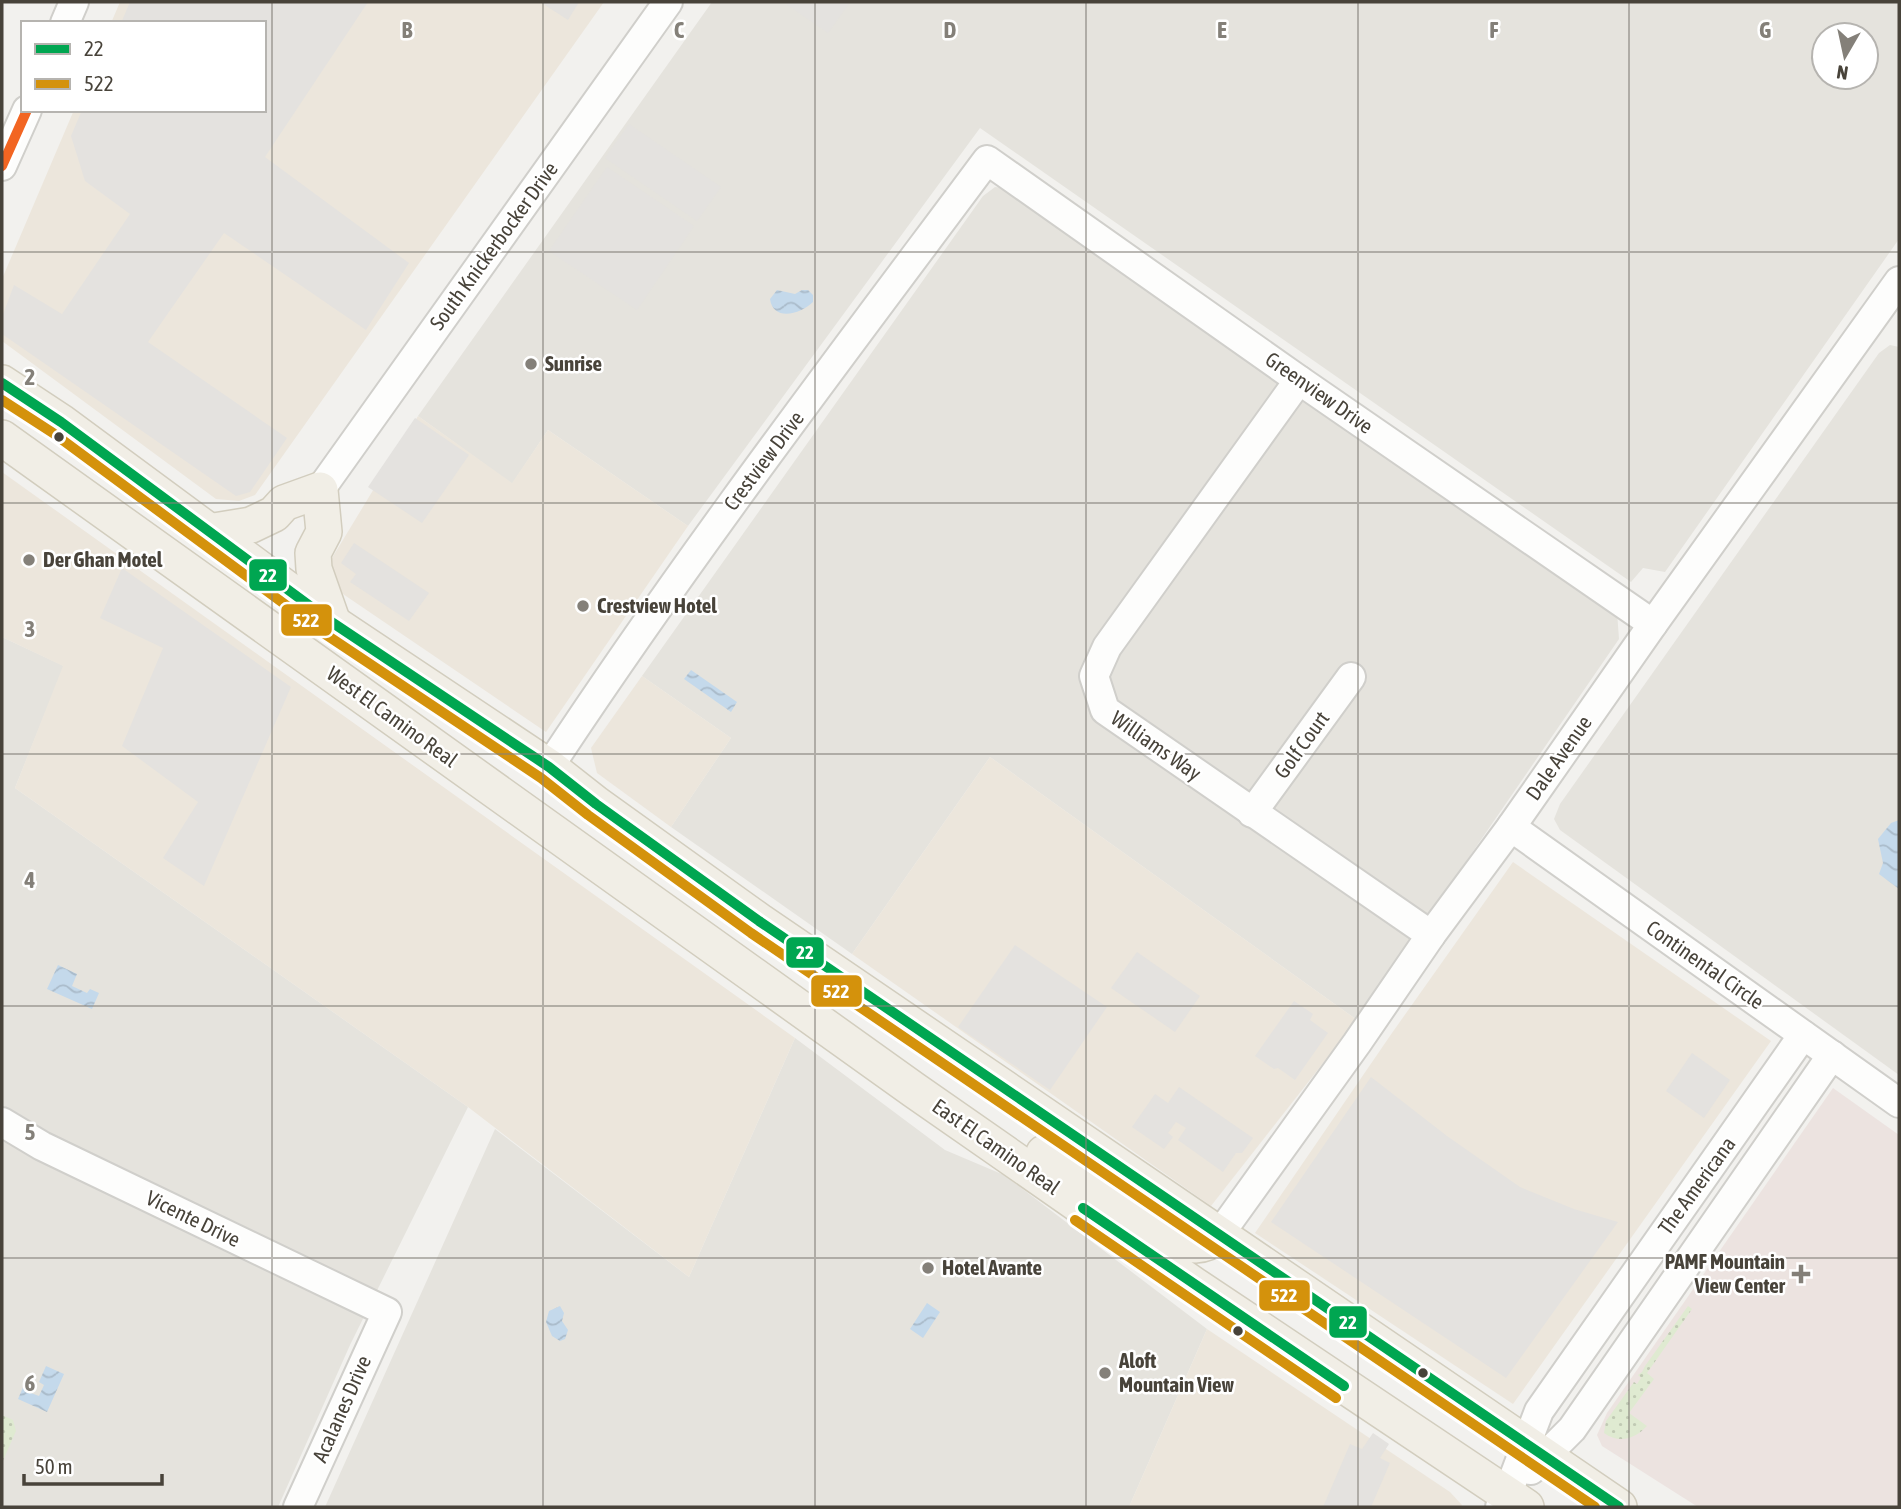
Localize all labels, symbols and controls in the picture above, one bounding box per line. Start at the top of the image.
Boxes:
text: B [402,17,413,43]
text: C [674,17,685,43]
text: D [944,17,957,43]
text: E [1217,17,1227,43]
text: F [1489,17,1499,43]
text: G [1759,17,1771,43]
legend [21,21,266,112]
north arrow [1810,21,1880,91]
text: 22 [84,36,104,60]
text: N [1835,61,1850,85]
text: 522 [84,71,114,95]
street label: South Knickerbocker Drive [424,157,562,334]
street label: Greenview Drive [1261,346,1378,438]
place label: Sunrise [545,351,602,375]
marker: Sunrise [523,356,539,372]
text: 2 [25,364,35,390]
street label: Crestview Drive [718,406,808,515]
unlabelled marker [52,430,66,444]
place label: Der Ghan Motel [43,547,163,571]
marker: Der Ghan Motel [21,552,37,568]
line badge: 22 [248,558,288,592]
text: 22 [259,564,277,586]
place label: Crestview Hotel [597,593,717,617]
marker: Crestview Hotel [575,598,591,614]
line badge: 522 [280,603,333,637]
text: 522 [293,609,319,631]
text: 3 [25,616,35,642]
street label: West El Camino Real [323,661,463,772]
street label: Williams Way [1107,705,1206,785]
street label: Golf Court [1269,706,1333,783]
street label: Dale Avenue [1520,711,1596,804]
text: 4 [24,867,36,893]
street label: Continental Circle [1642,915,1769,1013]
line badge: 22 [785,936,825,969]
text: 22 [796,941,814,963]
line badge: 522 [810,974,863,1008]
text: 522 [823,980,849,1002]
street label: East El Camino Real [928,1093,1065,1199]
text: 5 [25,1119,36,1145]
street label: The Americana [1653,1132,1740,1239]
street label: Vicente Drive [143,1185,244,1251]
place label: PAMF Mountain View Center [1665,1249,1786,1297]
place label: Hotel Avante [942,1255,1042,1279]
marker: Hotel Avante [920,1260,936,1276]
marker: PAMF Mountain View Center [1791,1264,1811,1284]
line badge: 522 [1258,1279,1311,1312]
text: 522 [1271,1284,1297,1306]
line badge: 22 [1328,1305,1368,1339]
text: 22 [1339,1311,1357,1333]
unlabelled marker [1231,1324,1245,1338]
place label: Aloft Mountain View [1118,1348,1234,1396]
street label: Acalanes Drive [307,1352,375,1466]
marker: Aloft Mountain View [1097,1365,1113,1381]
unlabelled marker [1416,1366,1430,1380]
text: 6 [25,1370,36,1396]
scale bar [24,1442,163,1486]
text: 50 m [35,1454,73,1478]

